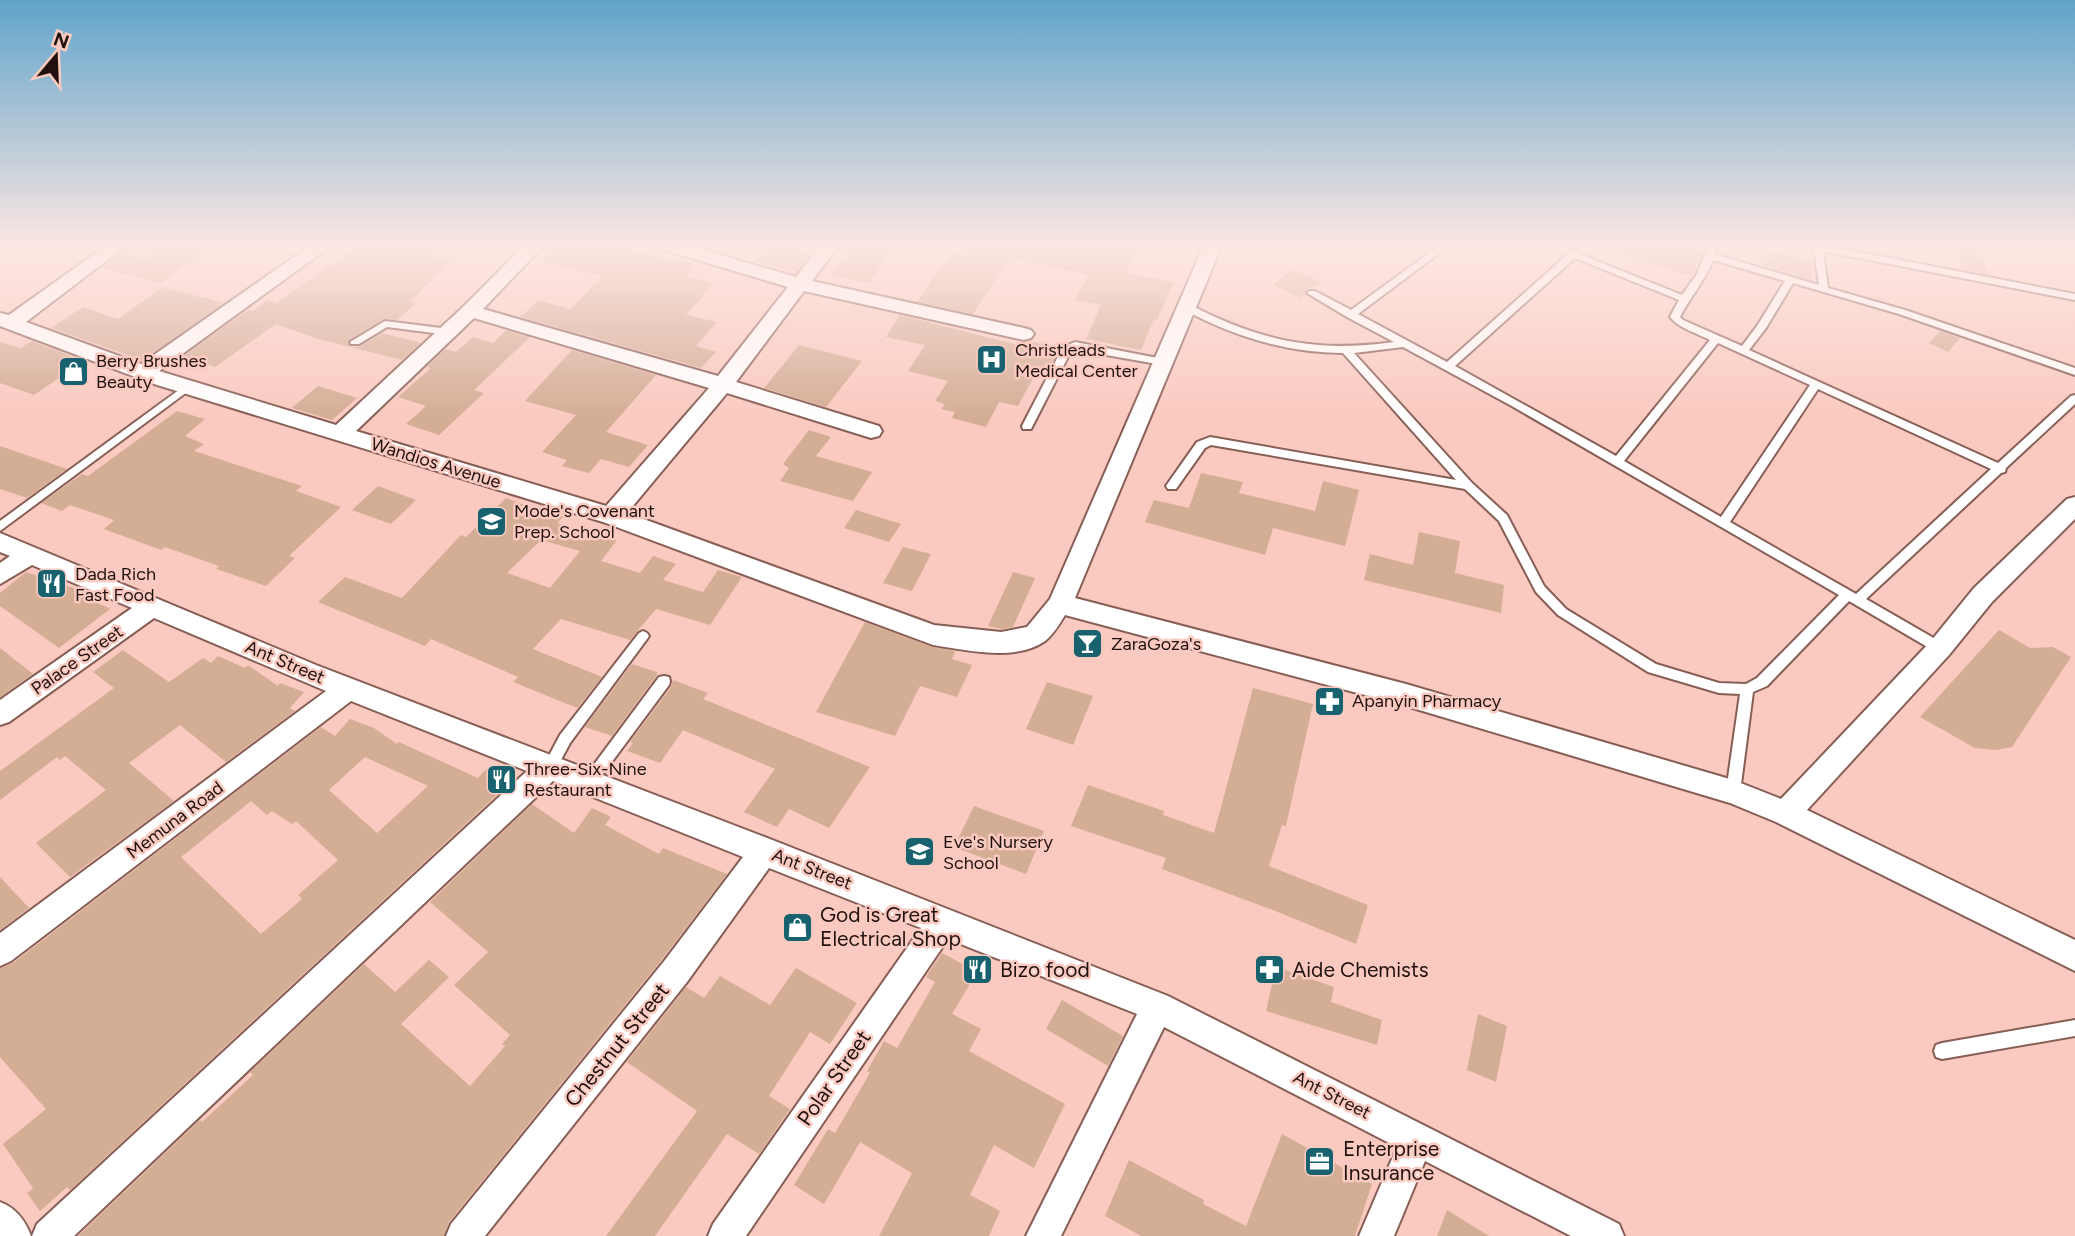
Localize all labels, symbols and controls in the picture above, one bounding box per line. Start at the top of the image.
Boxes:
north arrow [21,21,91,91]
text: N [51,27,72,54]
place label: Christleads Medical Center [1015,339,1138,382]
hospital icon: Christleads Medical Center [975,343,1009,377]
place label: Berry Brushes Beauty [96,350,207,393]
shop icon: Berry Brushes Beauty [56,354,90,388]
street label: Wandios Avenue [368,433,504,493]
place label: Mode's Covenant Prep. School [514,500,655,543]
school or university icon: Mode's Covenant Prep. School [474,504,508,538]
place label: Dada Rich Fast Food [75,563,156,606]
restaurant icon: Dada Rich Fast Food [35,567,69,601]
street label: Palace Street [27,620,127,700]
bar icon: ZaraGoza's [1071,627,1105,661]
place label: ZaraGoza's [1111,633,1201,655]
street label: Ant Street [242,635,328,689]
pharmacy icon: Apanyin Pharmacy [1312,684,1346,718]
place label: Apanyin Pharmacy [1352,690,1502,712]
place label: Three-Six-Nine Restaurant [524,758,647,801]
restaurant icon: Three-Six-Nine Restaurant [484,762,518,796]
street label: Memuna Road [122,776,228,864]
place label: Eve's Nursery School [943,831,1053,874]
school or university icon: Eve's Nursery School [903,835,937,869]
street label: Ant Street [769,844,855,894]
place label: God is Great Electrical Shop [820,902,961,951]
shop icon: God is Great Electrical Shop [780,910,814,944]
restaurant icon: Bizo food [960,953,994,987]
pharmacy icon: Aide Chemists [1252,953,1286,987]
place label: Bizo food [1000,957,1090,982]
place label: Aide Chemists [1292,957,1429,982]
street label: Chestnut Street [559,978,674,1111]
street label: Polar Street [792,1025,876,1130]
street label: Ant Street [1290,1066,1375,1124]
place label: Enterprise Insurance [1343,1136,1439,1185]
office icon: Enterprise Insurance [1303,1144,1337,1178]

